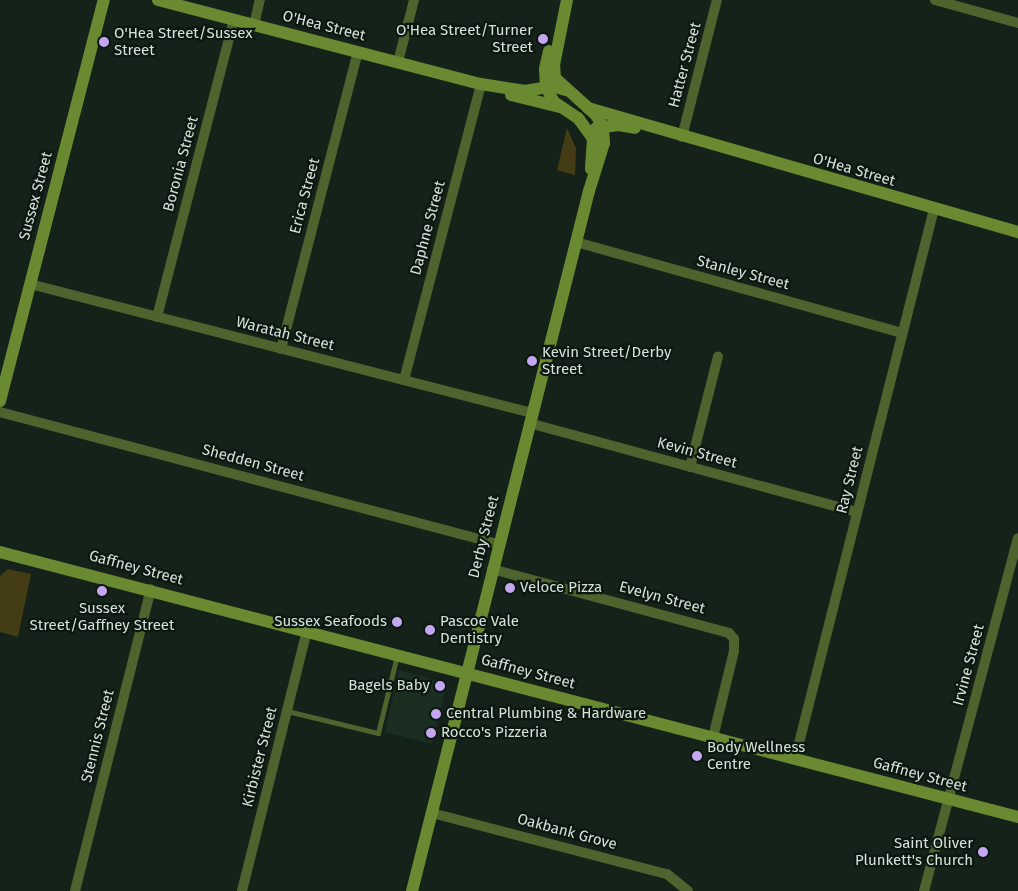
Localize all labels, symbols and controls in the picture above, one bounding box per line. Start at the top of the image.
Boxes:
street label: O'Hea Street [281,7,367,45]
street label: Hatter Street [665,20,705,110]
place label: O'Hea Street/Turner Street [396,21,533,56]
place label: O'Hea Street/Sussex Street [114,24,253,59]
marker: O'Hea Street/Turner Street [537,33,549,45]
marker: O'Hea Street/Sussex Street [98,36,110,48]
street label: Boronia Street [160,114,202,214]
street label: Sussex Street [16,150,56,242]
street label: O'Hea Street [811,150,897,190]
street label: Erica Street [286,156,324,236]
street label: Daphne Street [407,179,449,277]
street label: Stanley Street [695,252,791,294]
street label: Waratah Street [234,313,336,355]
place label: Kevin Street/Derby Street [542,343,671,378]
marker: Kevin Street/Derby Street [526,355,538,367]
street label: Kevin Street [655,434,739,472]
street label: Shedden Street [200,441,306,485]
street label: Ray Street [833,444,867,516]
street label: Derby Street [465,494,503,580]
street label: Gaffney Street [87,547,185,589]
street label: Evelyn Street [617,578,707,618]
place label: Veloce Pizza [520,579,602,597]
marker: Veloce Pizza [504,582,516,594]
marker: Sussex Street/Gaffney Street [96,585,108,597]
place label: Sussex Street/Gaffney Street [30,599,174,634]
place label: Pascoe Vale Dentistry [440,612,519,647]
place label: Sussex Seafoods [274,613,387,631]
marker: Sussex Seafoods [391,616,403,628]
street label: Irvine Street [950,622,988,708]
marker: Pascoe Vale Dentistry [424,624,436,636]
street label: Gaffney Street [479,651,577,693]
place label: Bagels Baby [348,677,430,695]
marker: Bagels Baby [434,680,446,692]
street label: Stennis Street [78,688,118,784]
street label: Kirbister Street [239,705,281,809]
place label: Central Plumbing & Hardware [446,705,646,723]
marker: Central Plumbing & Hardware [430,708,442,720]
place label: Rocco's Pizzeria [441,724,547,742]
marker: Rocco's Pizzeria [425,727,437,739]
place label: Body Wellness Centre [707,738,805,773]
marker: Body Wellness Centre [691,750,703,762]
street label: Gaffney Street [871,754,969,796]
street label: Oakbank Grove [515,810,619,854]
place label: Saint Oliver Plunkett's Church [855,834,973,869]
marker: Saint Oliver Plunkett's Church [977,846,989,858]

